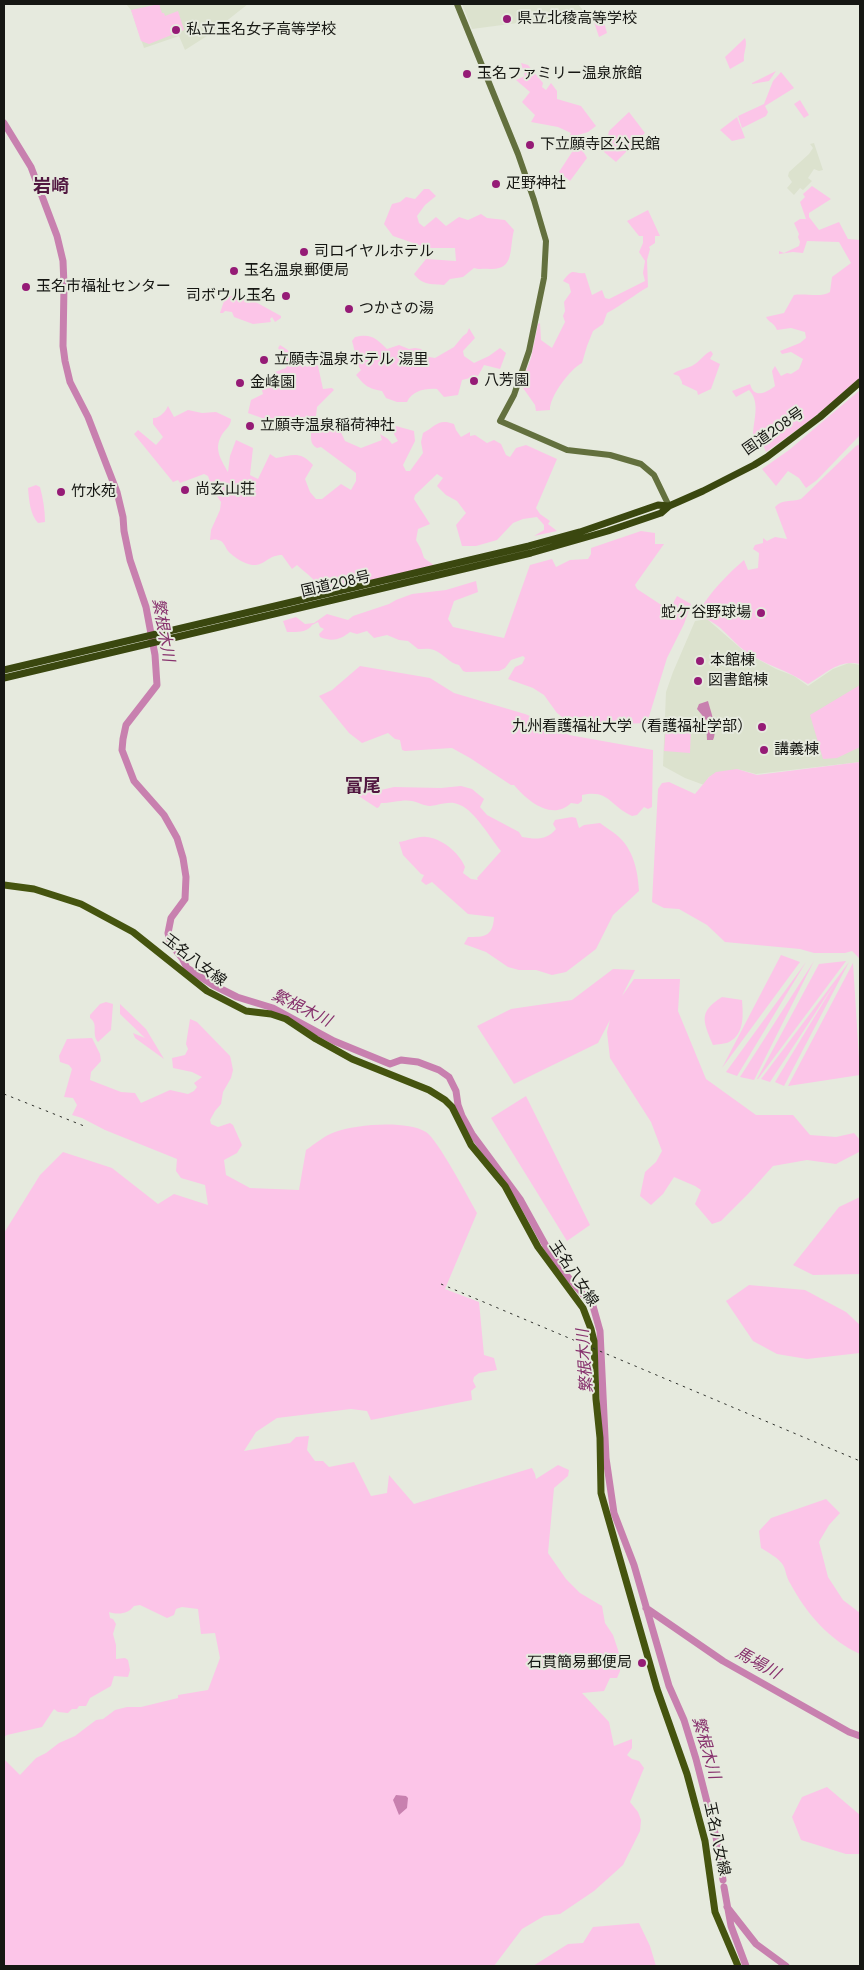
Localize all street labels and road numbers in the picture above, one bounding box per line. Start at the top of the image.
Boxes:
street label: 国道208号 [740,404,808,460]
street label: 国道208号 [300,568,372,602]
street label: 玉名八女線 [159,931,229,991]
street label: 玉名八女線 [545,1238,601,1310]
street label: 玉名八女線 [699,1800,733,1878]

